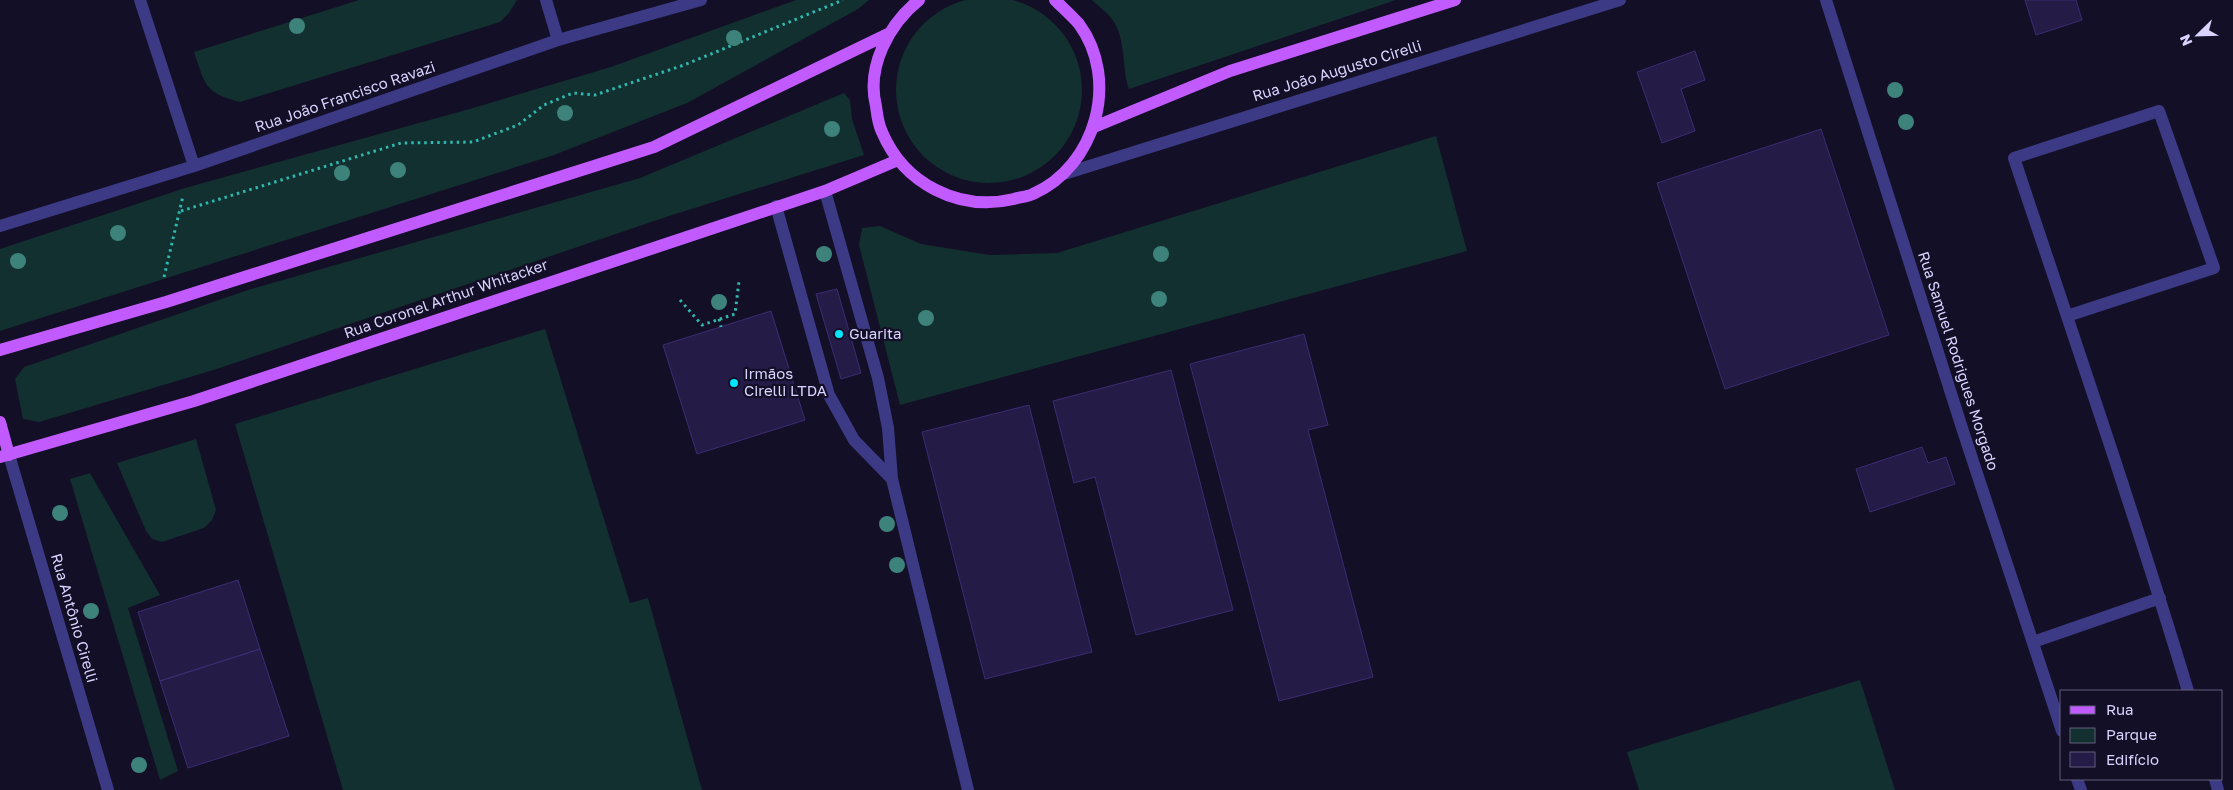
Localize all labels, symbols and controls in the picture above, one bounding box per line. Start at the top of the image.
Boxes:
north arrow [2173,10,2223,60]
text: N [2176,32,2195,48]
street label: Rua João Augusto Cirelli [1250,36,1423,104]
street label: Rua João Francisco Ravazi [252,57,437,135]
street label: Rua Samuel Rodrigues Morgado [1915,249,2003,472]
street label: Rua Coronel Arthur Whitacker [341,255,550,342]
place label: Guarita [849,324,901,342]
marker: Guarita [833,328,845,340]
place label: Irmãos Cirelli LTDA [744,364,827,399]
marker: Irmãos Cirelli LTDA [728,377,740,389]
street label: Rua Antônio Cirelli [48,551,102,684]
legend [2060,690,2223,780]
text: Rua [2106,700,2133,718]
text: Parque [2106,725,2157,743]
text: Edifício [2106,750,2159,768]

